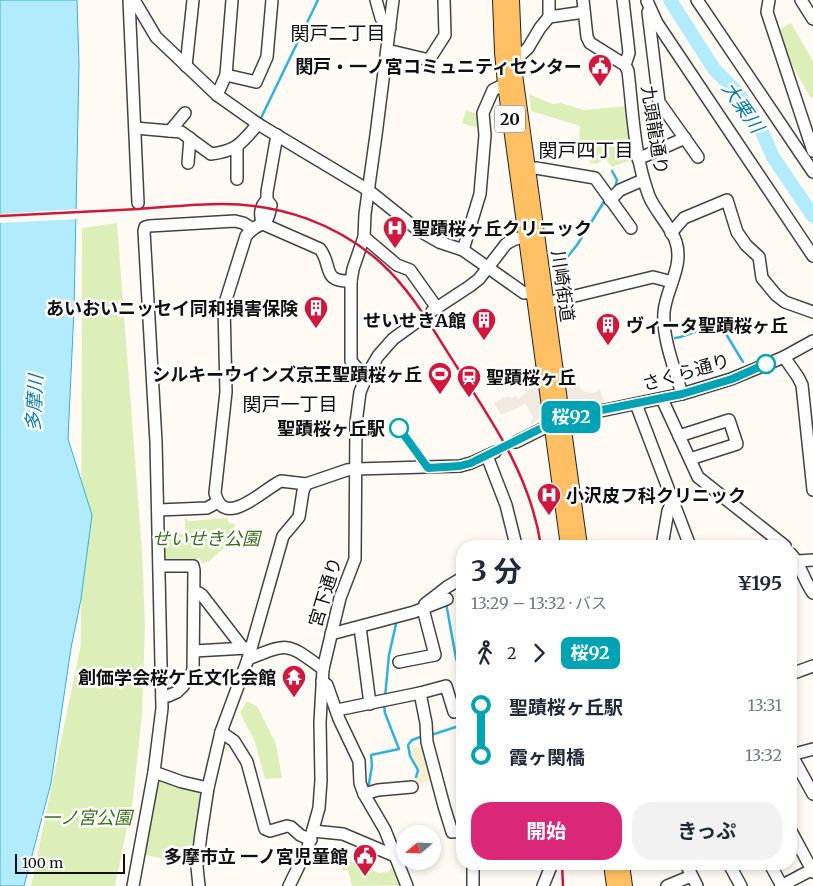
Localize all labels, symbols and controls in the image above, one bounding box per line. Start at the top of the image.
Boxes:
district label: 関戸二丁目 [290,21,386,45]
public building icon: 関戸・一ノ宮コミュニティセンター [587,53,613,87]
place label: 関戸・一ノ宮コミュニティセンター [295,55,582,78]
water label: 大栗川 [717,77,770,139]
street label: 九頭龍通り [637,84,673,176]
road number: 20 [495,106,525,132]
district label: 関戸四丁目 [538,138,634,162]
hospital icon: 聖蹟桜ヶ丘クリニック [382,215,408,249]
place label: 聖蹟桜ヶ丘クリニック [412,217,592,240]
street label: 川崎街道 [547,249,579,323]
building icon: あいおいニッセイ同和損害保険 [303,295,329,329]
place label: あいおいニッセイ同和損害保険 [46,297,298,320]
building icon: せいせきA館 [471,307,497,341]
place label: せいせきA館 [363,309,466,332]
building icon: ヴィータ聖蹟桜ヶ丘 [595,312,621,346]
place label: ヴィータ聖蹟桜ヶ丘 [626,314,788,337]
street label: さくら通り [640,349,732,395]
unlabelled marker [756,354,776,374]
sports icon: シルキーウインズ京王聖蹟桜ヶ丘 [427,361,453,395]
place label: シルキーウインズ京王聖蹟桜ヶ丘 [152,363,422,386]
station icon: 聖蹟桜ヶ丘 [456,364,482,398]
place label: 聖蹟桜ヶ丘 [486,366,576,389]
water label: 多摩川 [21,372,48,432]
district label: 関戸一丁目 [242,392,338,416]
line badge: 桜92 [542,401,600,433]
text: 桜92 [551,405,591,428]
place label: 聖蹟桜ヶ丘駅 [277,417,385,440]
marker: 聖蹟桜ヶ丘駅 [389,418,409,438]
hospital icon: 小沢皮フ科クリニック [536,482,562,516]
place label: 小沢皮フ科クリニック [566,484,746,507]
park label: せいせき公園 [152,527,263,550]
text: 3 分 [471,553,522,589]
street label: 宮下通り [303,554,347,630]
text: ¥195 [737,571,782,595]
text: 13:29 – 13:32 · バス [471,593,607,613]
icon: walk [471,639,499,667]
icon: forward [525,639,553,667]
text: 桜92 [571,641,610,664]
text: 2 [507,643,517,663]
temple icon: 創価学会桜ケ丘文化会館 [281,664,307,698]
place label: 創価学会桜ケ丘文化会館 [78,666,276,689]
text: 聖蹟桜ヶ丘駅 [509,695,623,719]
text: 13:31 [748,695,782,715]
text: 霞ヶ関橋 [509,745,585,769]
text: 13:32 [745,745,782,765]
button: 開始 [471,802,622,860]
button: きっぷ [632,802,782,860]
park label: 一ノ宮公園 [42,806,135,829]
north arrow [396,825,441,870]
map controls [396,825,441,870]
public building icon: 多摩市立 一ノ宮児童館 [352,843,378,877]
place label: 多摩市立 一ノ宮児童館 [164,845,348,868]
scale bar [15,851,125,874]
text: 100 m [22,854,63,872]

